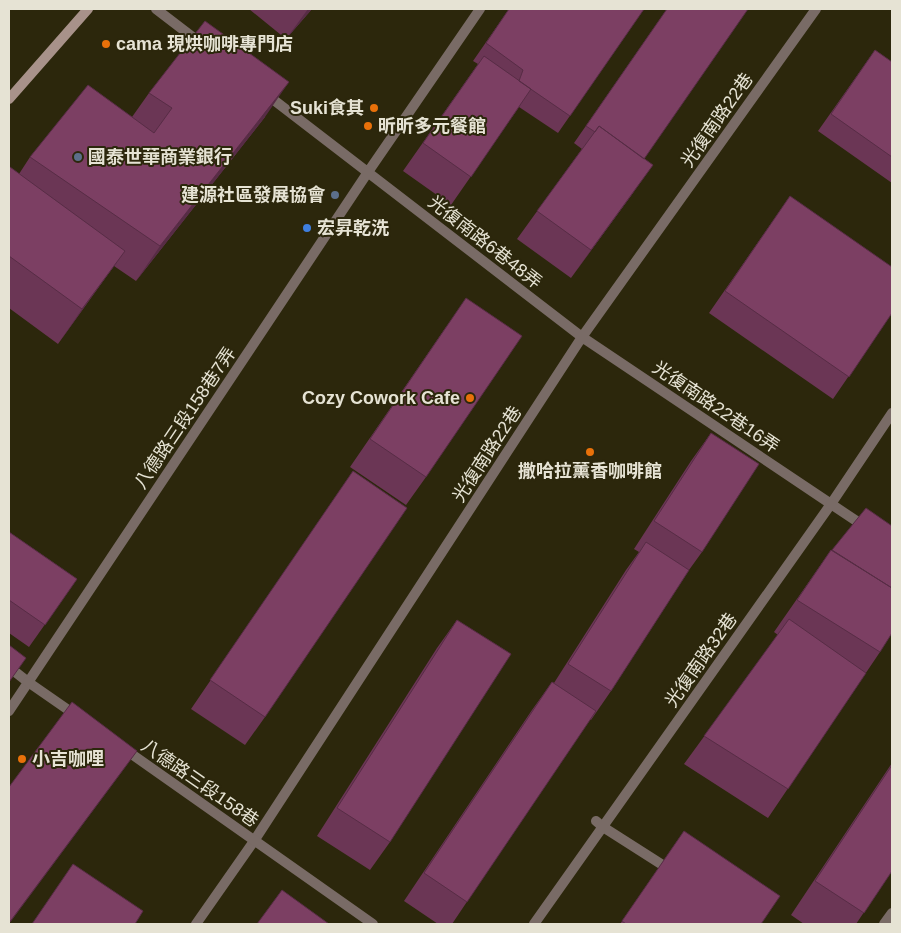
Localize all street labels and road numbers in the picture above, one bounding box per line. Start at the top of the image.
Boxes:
street label: 光復南路22巷 [677,69,757,171]
street label: 光復南路6巷48弄 [424,192,546,292]
street label: 八德路三段158巷7弄 [130,344,240,492]
street label: 光復南路22巷16弄 [649,357,783,457]
street label: 光復南路22巷 [449,402,525,506]
street label: 光復南路32巷 [661,609,741,711]
street label: 八德路三段158巷 [138,735,262,831]

